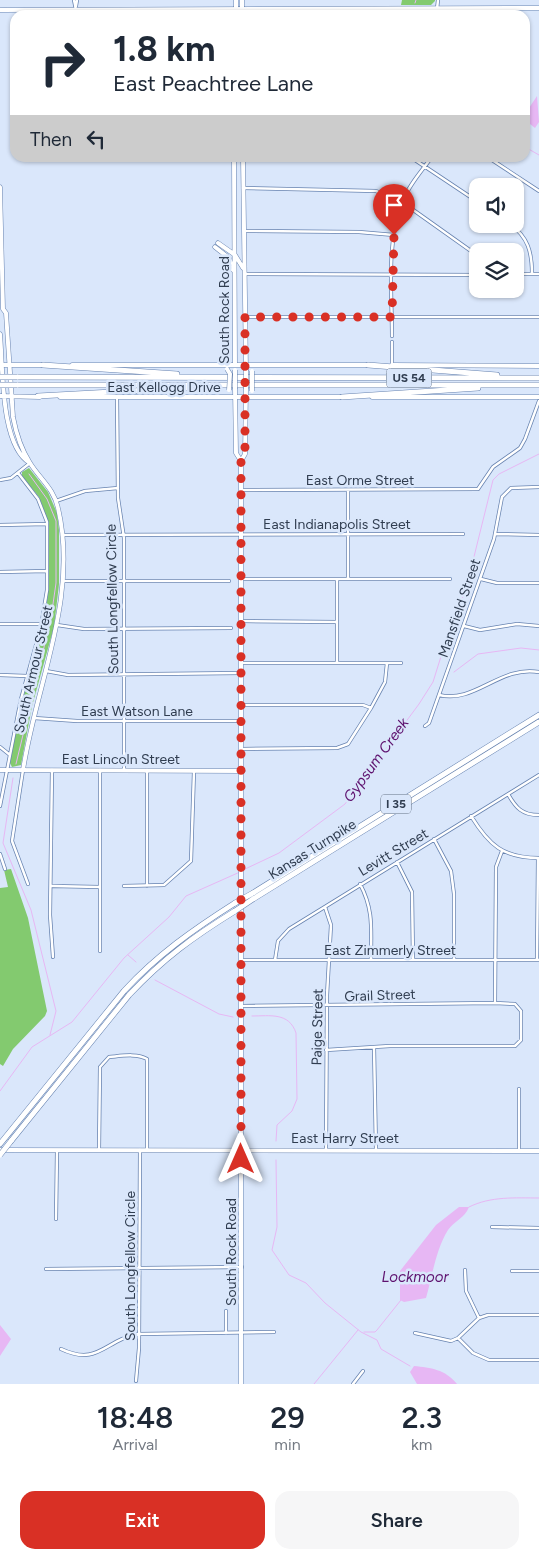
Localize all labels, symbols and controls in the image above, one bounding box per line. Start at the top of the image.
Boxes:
text: 1.8 km [113,28,216,70]
icon: right [30,30,95,95]
text: East Peachtree Lane [113,70,313,97]
icon: left [82,125,110,153]
text: Then [30,128,72,151]
map controls [469,178,524,298]
button: sound [469,178,524,233]
pin [373,184,415,235]
icon: arrive [380,191,408,219]
button: layers [469,243,524,298]
street label: South Rock Road [216,256,233,364]
road number: US 54 [386,368,432,388]
street label: East Kellogg Drive [107,379,221,396]
street label: East Orme Street [306,472,414,489]
street label: East Indianapolis Street [263,516,411,533]
street label: South Longfellow Circle [103,523,122,674]
street label: Mansfield Street [435,557,484,660]
street label: South Armour Street [11,604,56,735]
street label: East Watson Lane [81,703,193,720]
water label: Gypsum Creek [339,714,413,806]
street label: East Lincoln Street [62,751,180,768]
road number: I 35 [381,794,411,814]
street label: Kansas Turnpike [265,815,360,883]
street label: Levitt Street [355,825,431,880]
street label: East Zimmerly Street [324,942,456,959]
street label: Grail Street [344,986,416,1005]
street label: Paige Street [308,988,327,1066]
street label: East Harry Street [291,1130,399,1147]
position arrow [214,1132,266,1184]
street label: South Longfellow Circle [122,1191,139,1341]
street label: South Rock Road [223,1198,240,1306]
water label: Lockmoor [381,1268,450,1286]
text: 18:48 [97,1399,173,1436]
text: 29 [270,1399,305,1436]
text: 2.3 [402,1399,442,1436]
text: Arrival [113,1435,158,1454]
text: min [274,1435,301,1454]
text: km [411,1435,433,1454]
button: Exit [20,1491,265,1549]
button: Share [275,1491,519,1549]

